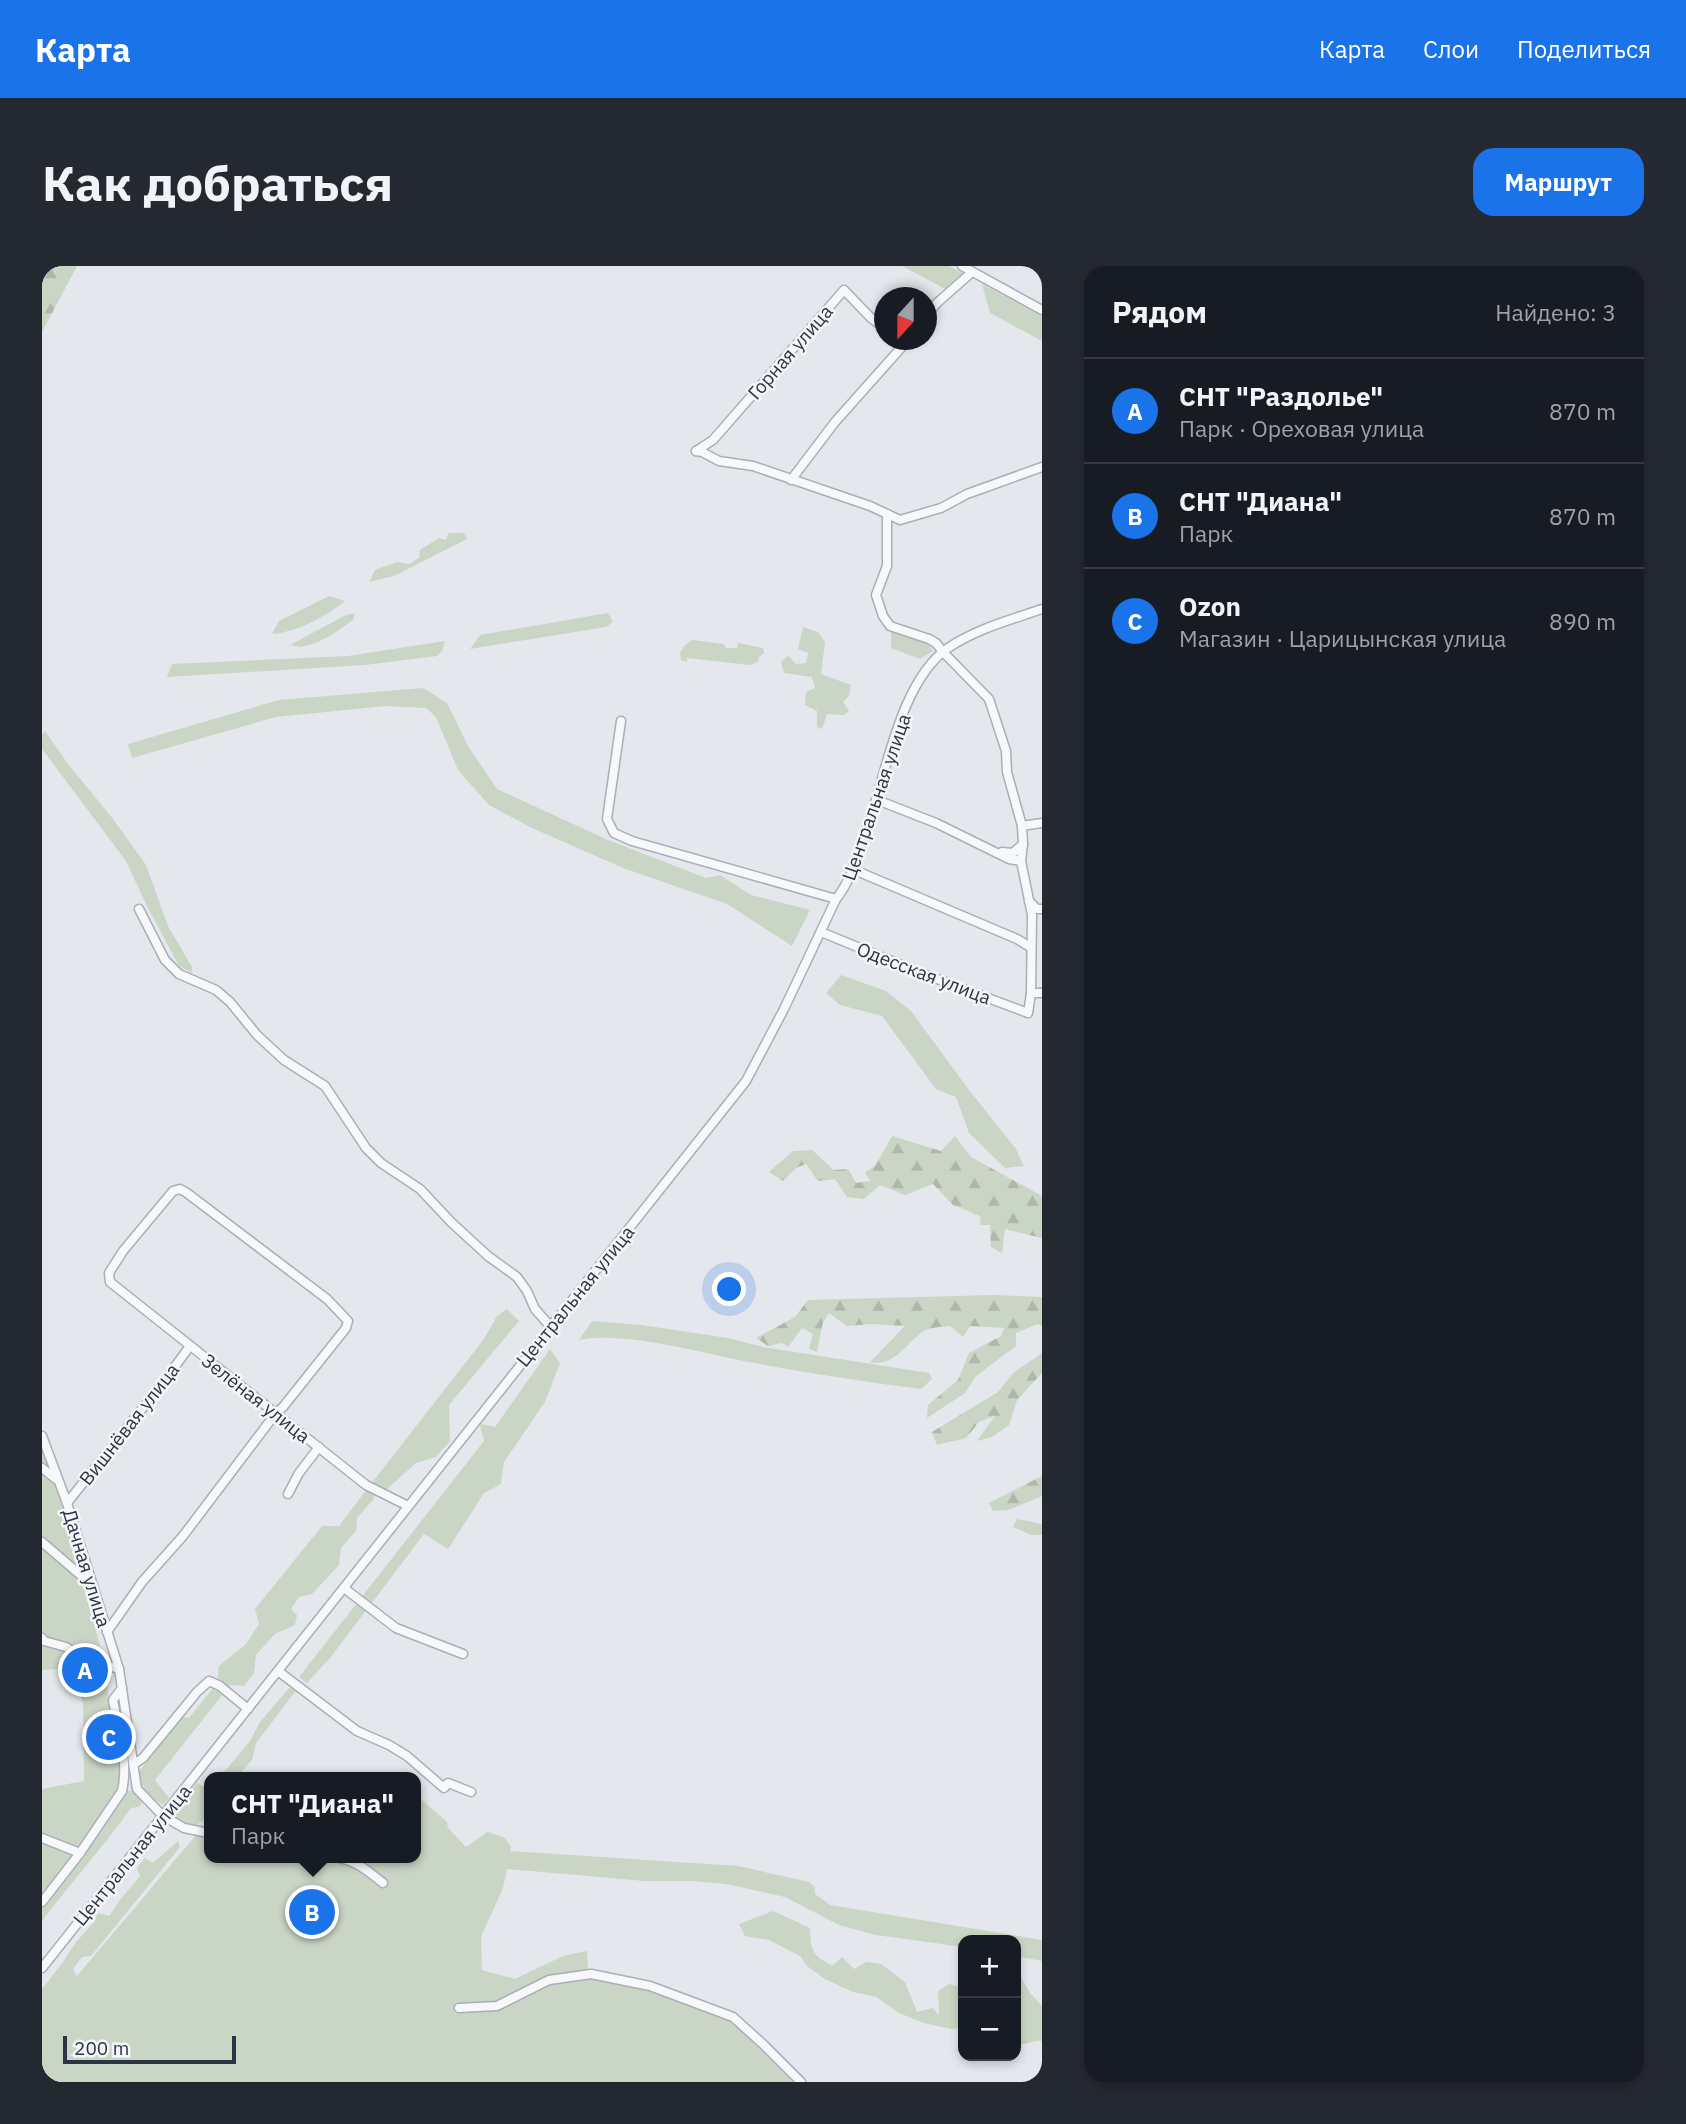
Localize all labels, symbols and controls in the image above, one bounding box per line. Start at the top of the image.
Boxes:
text: Карта [35,28,131,71]
text: Карта [1319,33,1385,65]
text: Слои [1423,33,1479,65]
text: Поделиться [1517,33,1651,65]
button: Маршрут [1473,148,1644,216]
text: Как добраться [42,151,393,214]
north arrow [874,287,937,350]
text: Рядом [1112,292,1207,331]
text: Найдено: 3 [1495,297,1616,327]
street label: Горная улица [742,300,838,404]
text: СНТ "Раздолье" [1179,379,1383,413]
text: A [1127,396,1143,426]
text: 870 m [1549,396,1616,426]
text: Парк · Ореховая улица [1179,413,1424,443]
text: СНТ "Диана" [1179,484,1342,518]
text: B [1127,501,1143,531]
text: 870 m [1549,501,1616,531]
text: Парк [1179,518,1233,548]
text: Ozon [1179,589,1241,623]
text: C [1128,606,1142,636]
text: 890 m [1549,606,1616,636]
text: Магазин · Царицынская улица [1179,623,1506,653]
street label: Центральная улица [836,710,916,884]
street label: Одесская улица [854,936,994,1010]
street label: Центральная улица [511,1220,639,1372]
your location [712,1272,746,1306]
street label: Зелёная улица [197,1348,315,1448]
street label: Вишнёвая улица [74,1358,184,1490]
street label: Дачная улица [58,1506,116,1630]
pin: A [62,1644,108,1696]
pin: C [86,1711,132,1763]
popup [204,1772,421,1863]
street label: Центральная улица [68,1779,196,1931]
text: СНТ "Диана" [231,1786,394,1820]
text: Парк [231,1820,285,1850]
pin: B [289,1886,335,1938]
map controls [958,1935,1021,2061]
button: + [958,1935,1021,1998]
button: − [958,1998,1021,2061]
scale bar [63,2033,236,2065]
text: 200 m [74,2036,129,2060]

